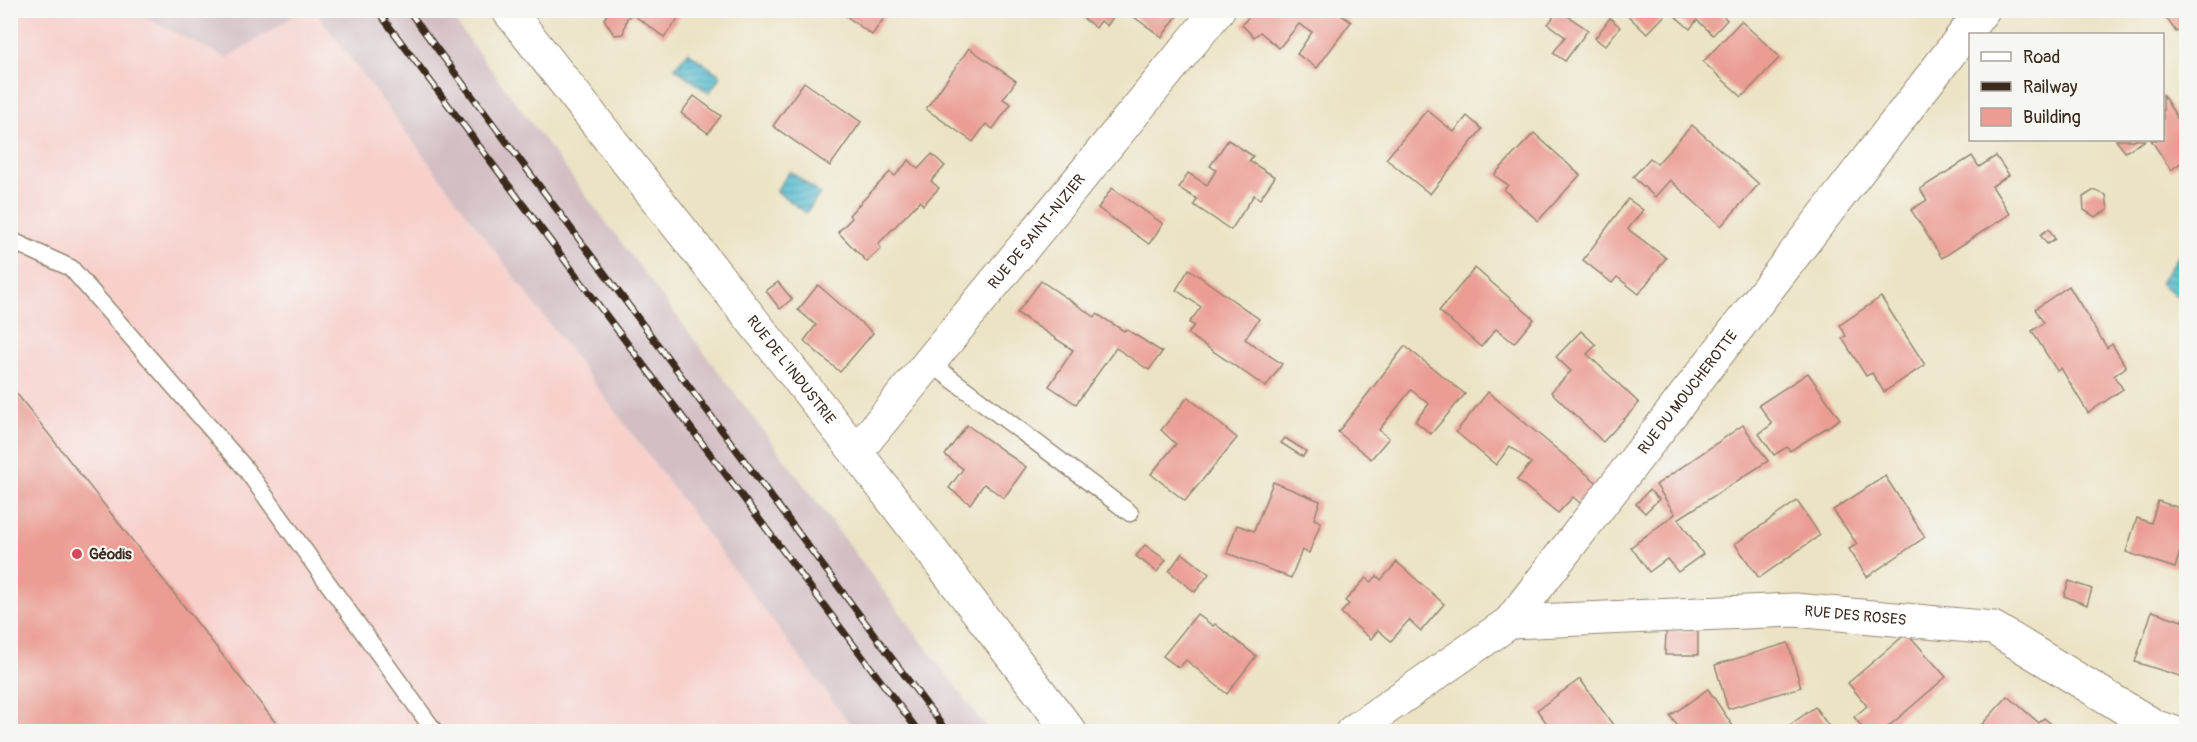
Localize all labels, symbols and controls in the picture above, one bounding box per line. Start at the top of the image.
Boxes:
legend [1969,33,2164,141]
text: Road [2023,46,2060,69]
text: Railway [2023,76,2078,99]
text: Building [2023,106,2081,129]
street label: RUE DE SAINT-NIZIER [984,170,1089,293]
street label: RUE DE L'INDUSTRIE [743,312,840,428]
street label: RUE DU MOUCHEROTTE [1634,326,1742,458]
place label: Géodis [89,545,132,564]
marker: Géodis [70,547,84,561]
street label: RUE DES ROSES [1804,601,1907,630]

